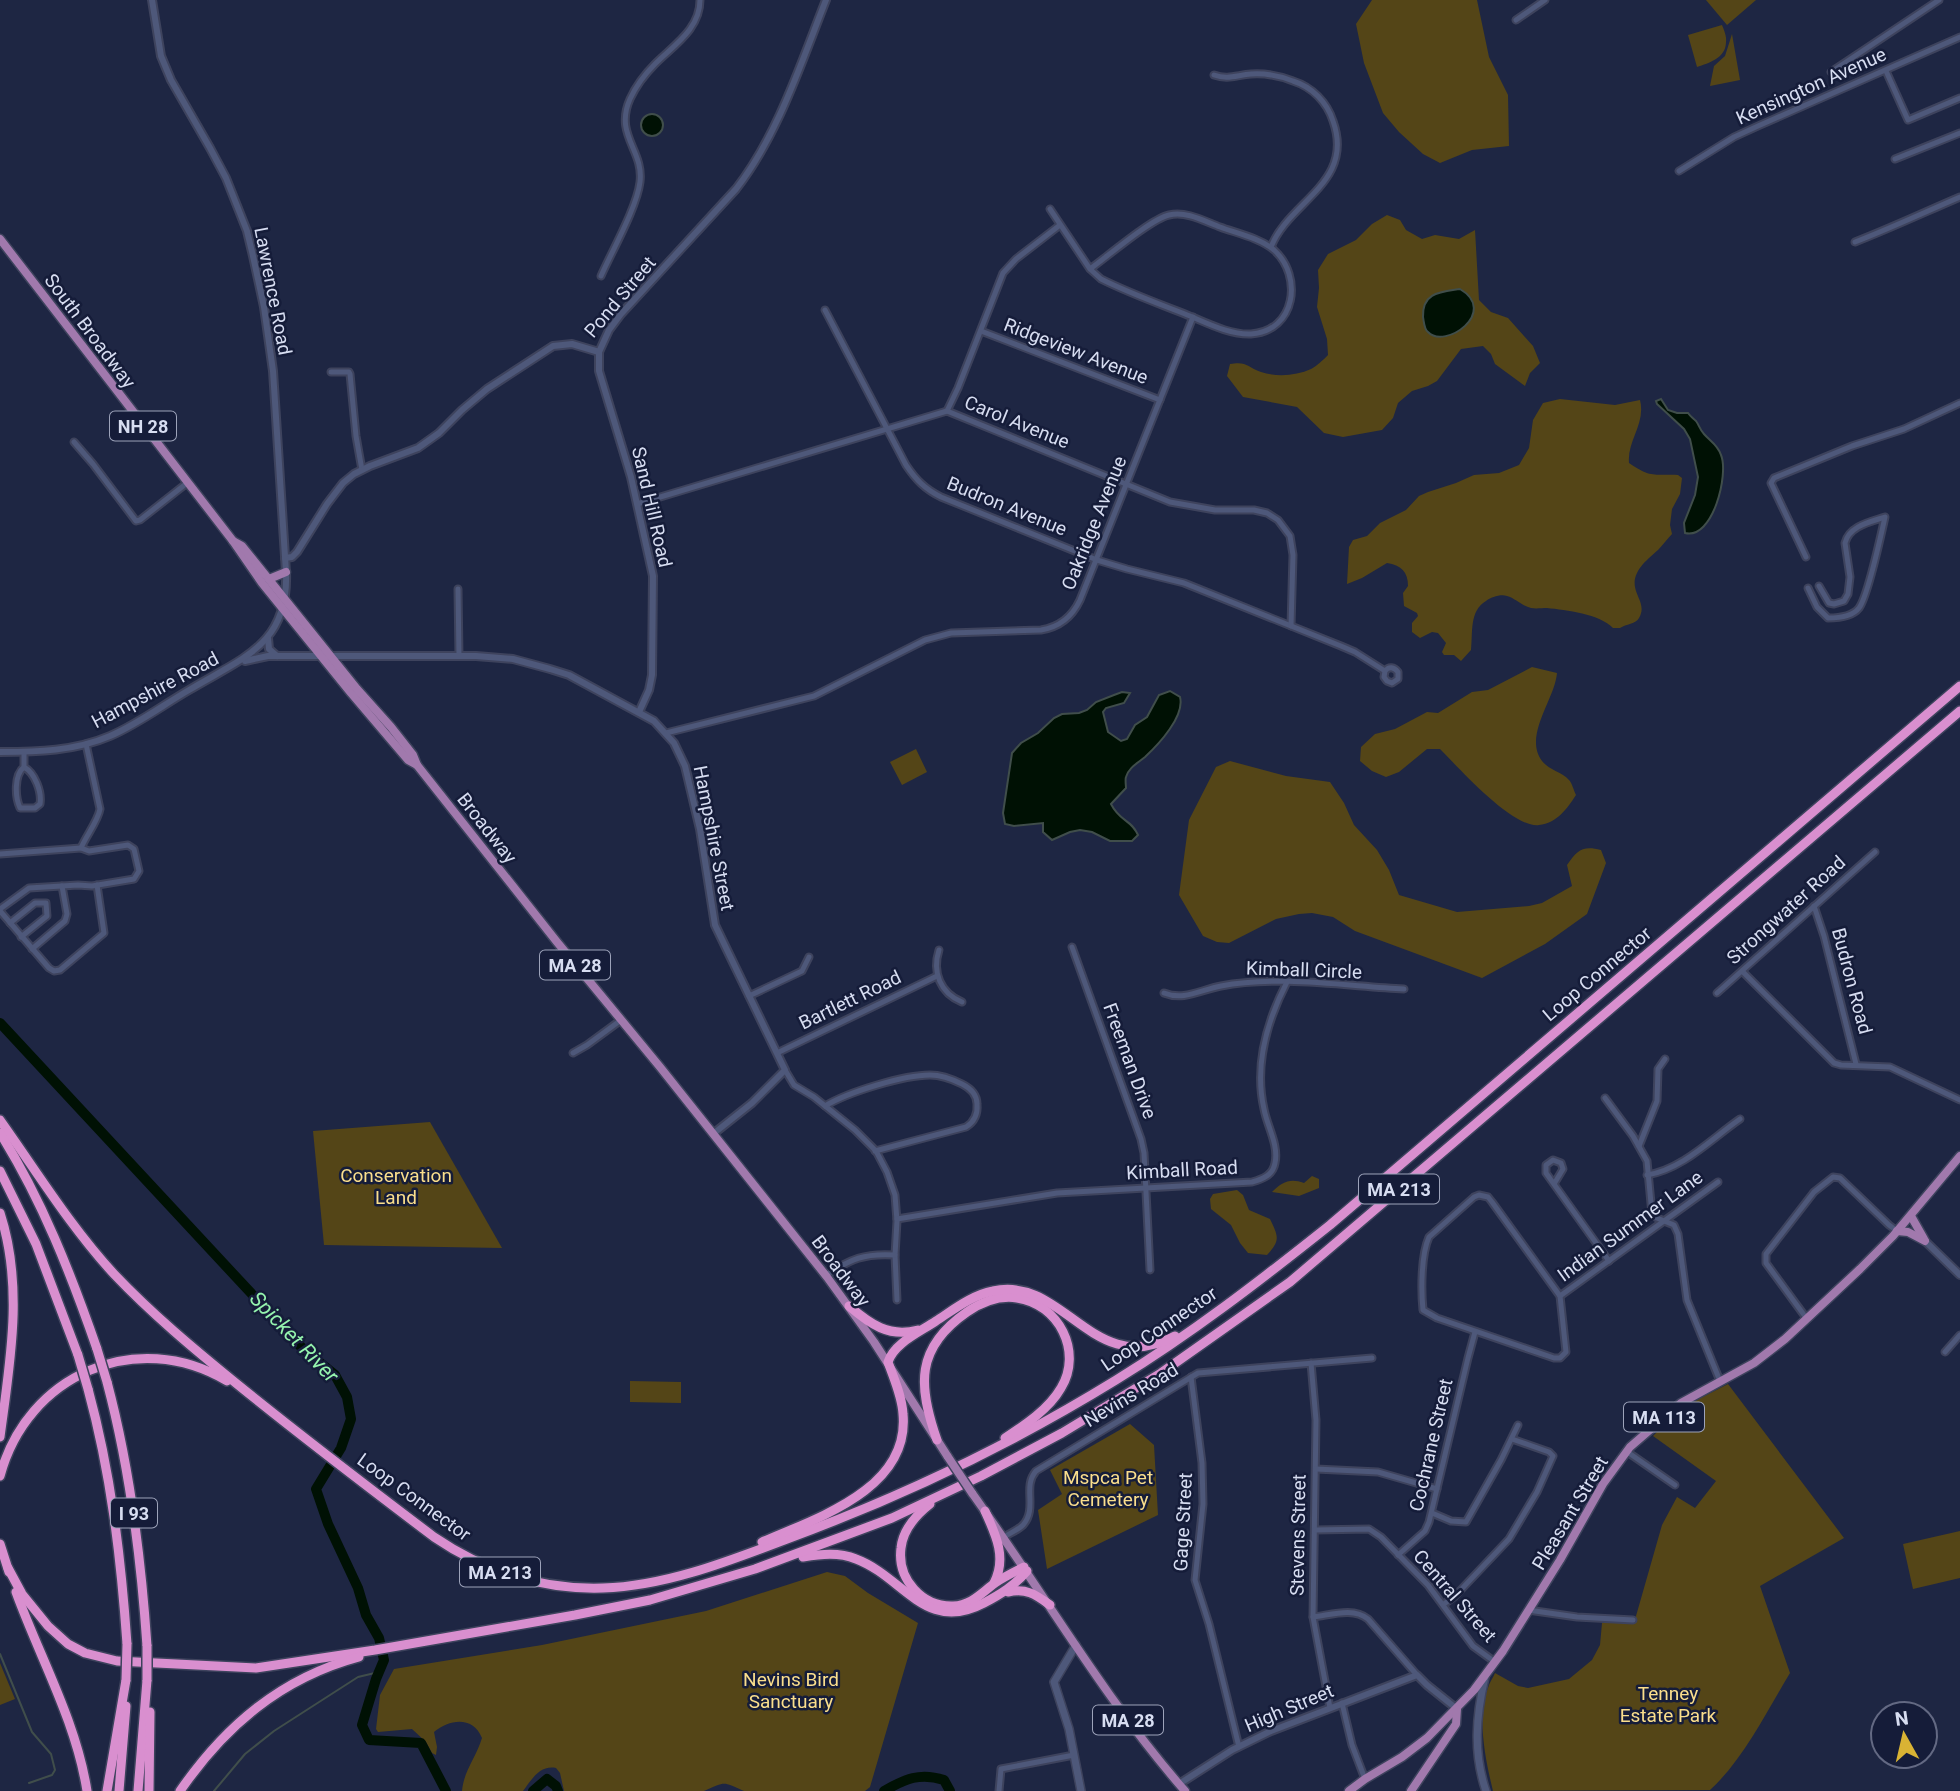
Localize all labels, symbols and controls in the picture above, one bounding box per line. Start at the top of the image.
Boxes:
street label: Kensington Avenue [1732,43,1890,129]
street label: Lawrence Road [249,225,297,357]
street label: Pond Street [579,252,661,342]
street label: South Broadway [39,269,141,393]
street label: Ridgeview Avenue [1001,313,1151,389]
street label: Carol Avenue [961,390,1073,454]
road number: NH 28 [110,412,176,440]
street label: Sand Hill Road [627,444,677,570]
street label: Oakridge Avenue [1057,453,1131,593]
street label: Budron Avenue [944,471,1070,541]
street label: Hampshire Road [87,647,223,733]
street label: Hampshire Street [689,764,739,912]
street label: Broadway [452,788,522,868]
street label: Strongwater Road [1722,851,1850,969]
street label: Loop Connector [1538,922,1656,1026]
street label: Budron Road [1827,925,1877,1037]
road number: MA 28 [540,950,610,980]
street label: Kimball Circle [1246,956,1362,984]
street label: Bartlett Road [795,965,905,1035]
street label: Freeman Drive [1098,1000,1162,1122]
street label: Kimball Road [1126,1156,1238,1184]
park label: Conservation Land [340,1164,452,1209]
street label: Indian Summer Lane [1553,1166,1707,1286]
road number: MA 213 [1359,1174,1439,1204]
street label: Broadway [807,1231,875,1311]
street label: Loop Connector [1097,1281,1222,1376]
water label: Spicket River [245,1287,344,1388]
street label: Nevins Road [1080,1358,1182,1432]
street label: Cochrane Street [1405,1376,1457,1514]
road number: MA 113 [1624,1402,1704,1432]
street label: Loop Connector [353,1448,476,1546]
street label: Pleasant Street [1527,1452,1613,1574]
park label: Mspca Pet Cemetery [1063,1466,1153,1511]
street label: Gage Street [1169,1472,1197,1572]
street label: Stevens Street [1285,1474,1311,1596]
road number: I 93 [111,1498,157,1528]
street label: Central Street [1409,1545,1501,1647]
road number: MA 213 [460,1558,540,1587]
park label: Nevins Bird Sanctuary [743,1668,839,1713]
street label: High Street [1241,1679,1337,1737]
park label: Tenney Estate Park [1620,1682,1717,1727]
north arrow [1869,1700,1939,1770]
road number: MA 28 [1093,1706,1163,1735]
text: N [1893,1706,1910,1731]

